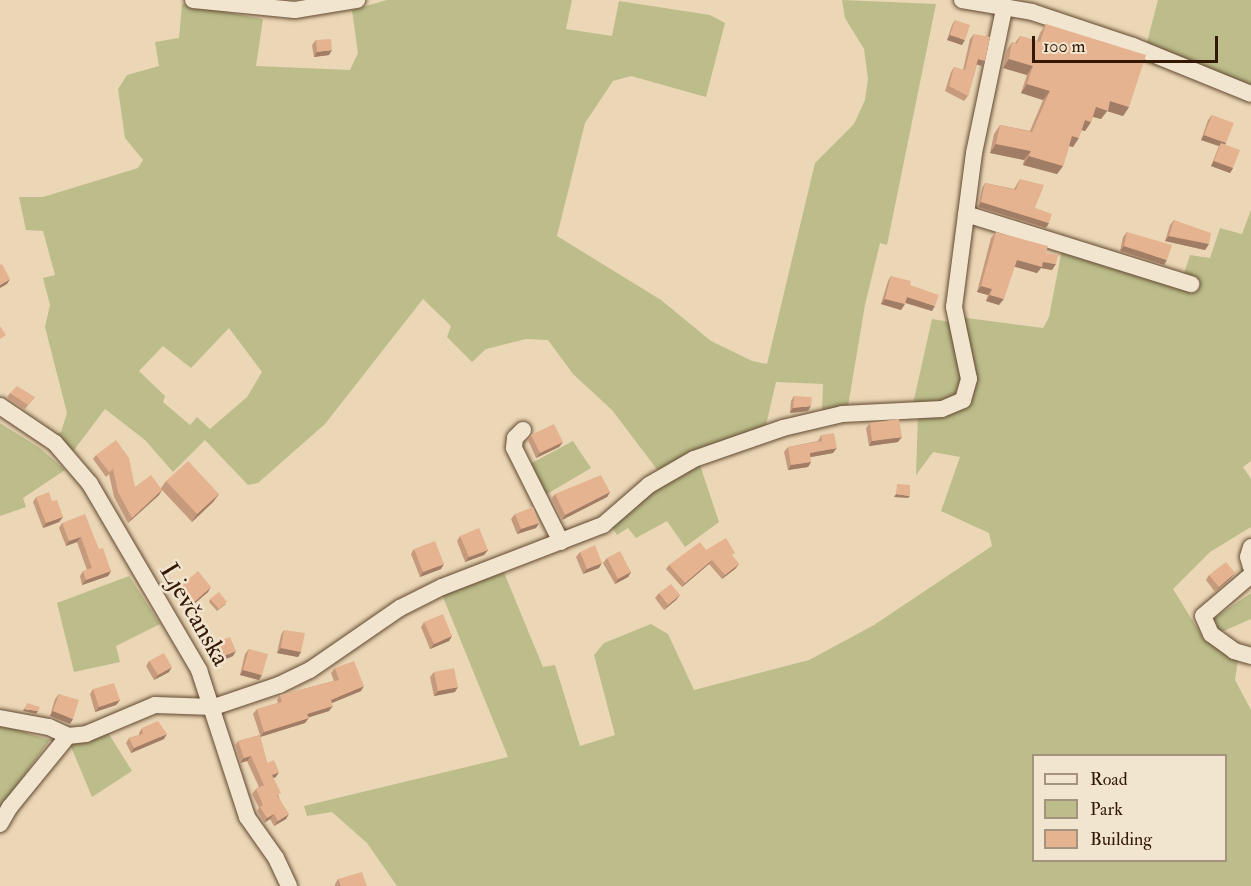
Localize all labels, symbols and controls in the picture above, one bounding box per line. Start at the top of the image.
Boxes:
scale bar [1035,24,1221,62]
text: 100 m [1043,35,1086,58]
street label: Ljevčanska [152,558,236,672]
legend [1032,754,1227,862]
text: Road [1090,768,1128,791]
text: Park [1090,798,1123,821]
text: Building [1090,828,1152,851]

